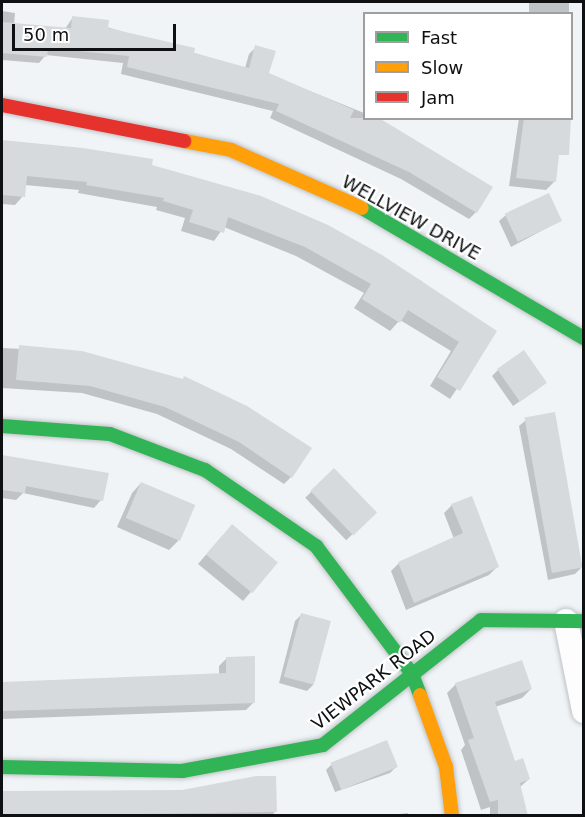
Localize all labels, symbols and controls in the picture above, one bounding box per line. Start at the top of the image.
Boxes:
scale bar [15,12,178,50]
legend [363,12,573,120]
text: 50 m [23,24,69,45]
text: Fast [421,27,457,48]
text: Slow [421,57,463,78]
text: Jam [421,87,455,108]
street label: WELLVIEW DRIVE [338,171,484,265]
street label: VIEWPARK ROAD [308,625,440,735]

